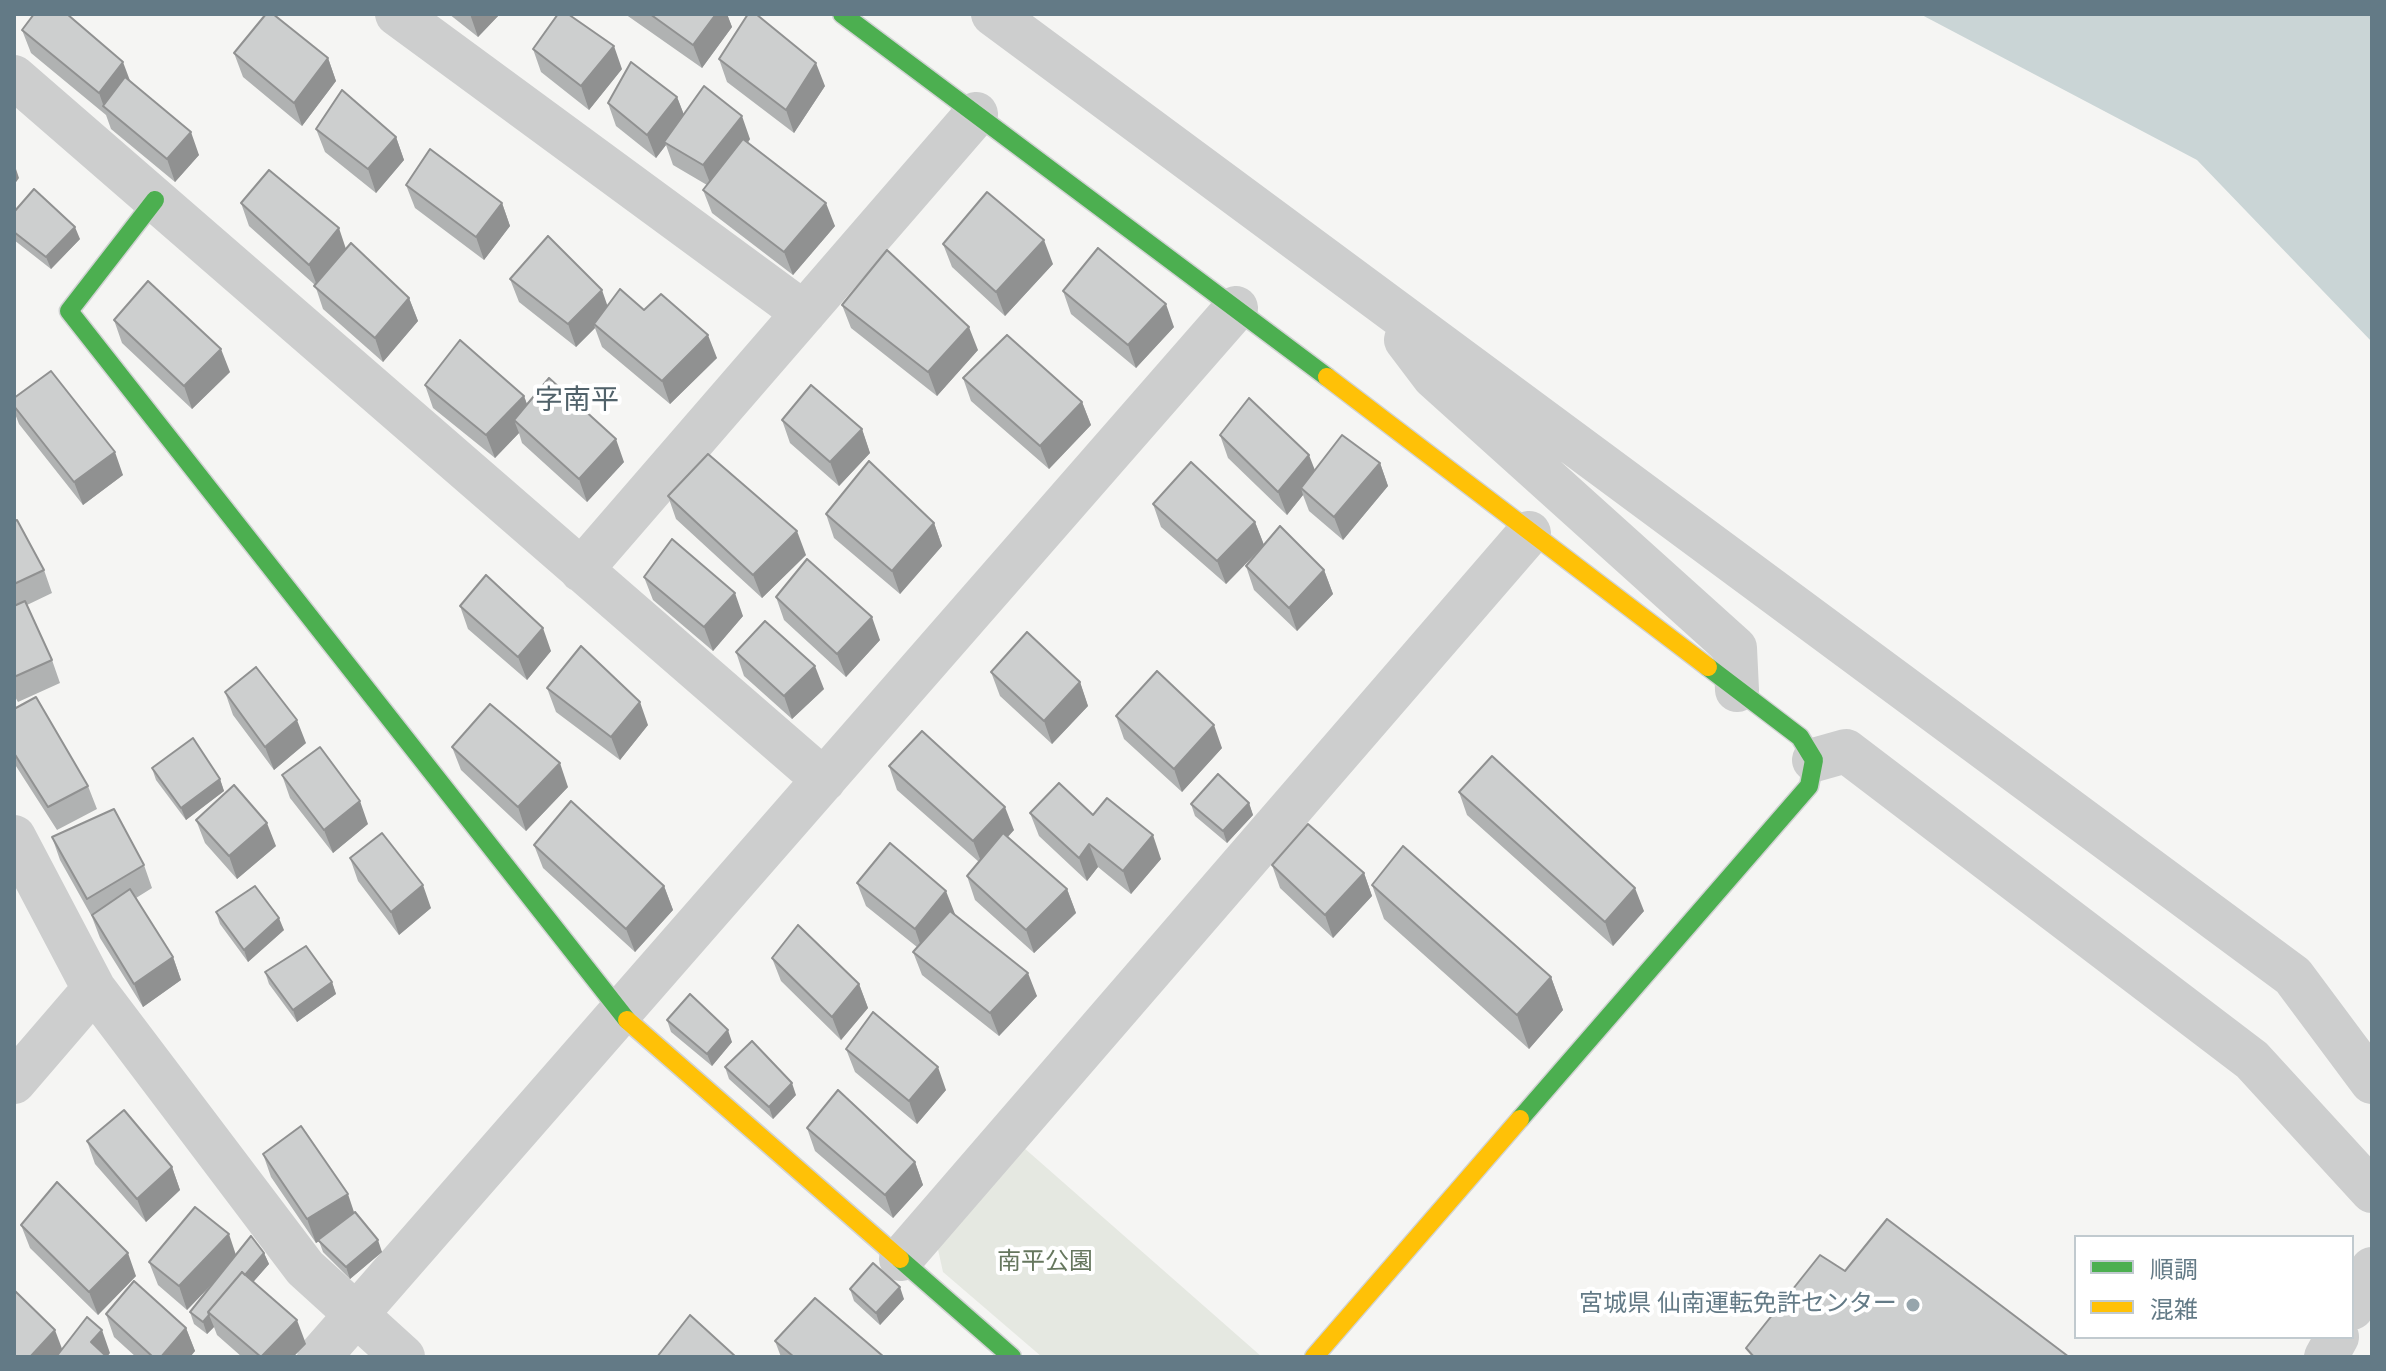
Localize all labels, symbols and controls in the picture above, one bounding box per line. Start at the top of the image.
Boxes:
district label: 字南平 [535,385,619,419]
legend [2074,1235,2354,1339]
park label: 南平公園 [997,1249,1093,1277]
text: 順調 [2150,1256,2198,1284]
place label: 宮城県 仙南運転免許センター [1579,1291,1897,1319]
marker: 宮城県 仙南運転免許センター [1904,1296,1922,1314]
text: 混雑 [2150,1296,2198,1324]

